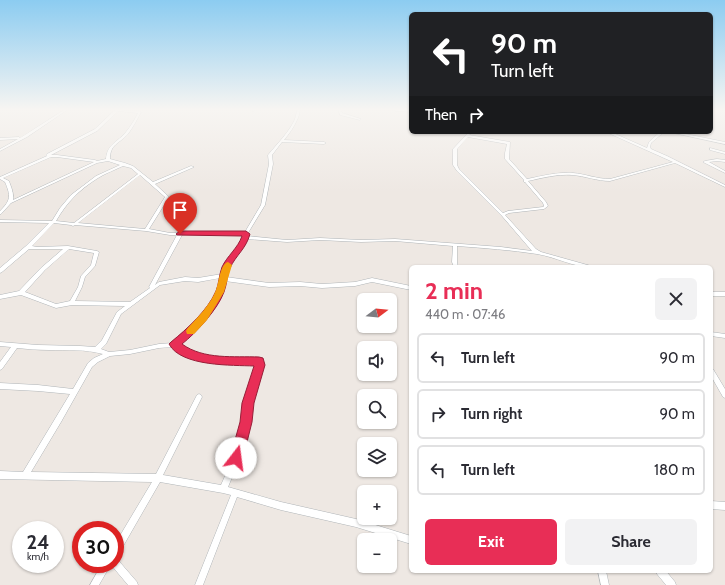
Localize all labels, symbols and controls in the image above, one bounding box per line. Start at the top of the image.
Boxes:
text: 90 m [491,26,557,60]
icon: left [425,28,477,80]
text: Turn left [491,60,554,82]
icon: right [465,104,487,126]
text: Then [425,106,457,124]
pin [163,193,197,234]
icon: arrive [169,199,191,221]
text: 2 min [425,276,483,305]
button: close [655,278,697,320]
north arrow [357,293,397,333]
map controls [357,293,397,573]
text: 440 m · 07:46 [425,306,505,322]
button: sound [357,341,397,381]
icon: left [427,347,449,369]
text: Turn left [461,349,515,367]
text: 90 m [659,349,695,367]
button: search [357,389,397,429]
icon: right [427,403,449,425]
text: Turn right [461,405,522,423]
text: 90 m [659,405,695,423]
position arrow [215,437,257,479]
button: layers [357,437,397,477]
icon: left [427,459,449,481]
text: Turn left [461,461,515,479]
text: 180 m [654,461,695,479]
button: + [357,485,397,525]
button: Exit [425,519,557,565]
button: Share [565,519,697,565]
speed limit sign: 30 [72,521,124,573]
text: 24 [27,530,50,554]
button: − [357,533,397,573]
text: km/h [27,550,49,563]

